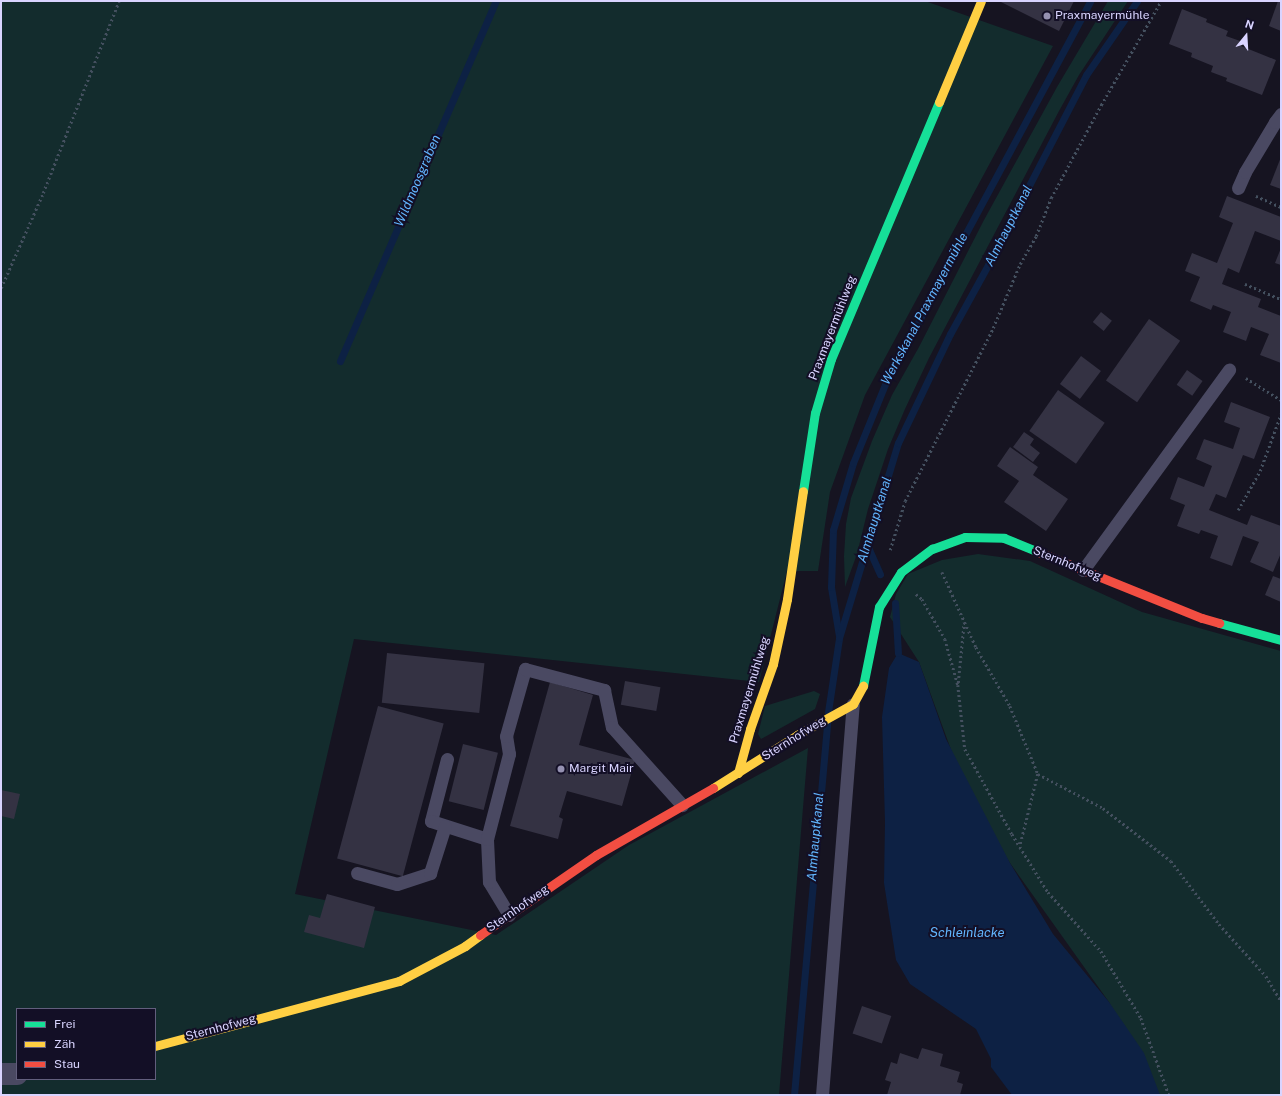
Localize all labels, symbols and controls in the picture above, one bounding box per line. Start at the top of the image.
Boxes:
place label: Praxmayermühle [1055,9,1149,23]
marker: Praxmayermühle [1042,11,1052,21]
north arrow [1226,16,1266,56]
text: N [1244,18,1256,32]
water label: Wildmoosgraben [392,133,444,229]
water label: Almhauptkanal [982,183,1036,269]
water label: Werkskanal Praxmayermühle [878,230,972,388]
street label: Praxmayermühlweg [806,274,860,382]
water label: Almhauptkanal [855,475,895,565]
street label: Sternhofweg [1031,544,1103,584]
street label: Praxmayermühlweg [727,635,773,745]
street label: Sternhofweg [759,714,829,764]
place label: Margit Mair [569,762,634,776]
marker: Margit Mair [556,764,566,774]
water label: Almhauptkanal [804,792,828,882]
street label: Sternhofweg [484,882,552,936]
water label: Schleinlacke [930,925,1004,941]
legend [16,1008,156,1080]
street label: Sternhofweg [184,1012,258,1044]
text: Frei [54,1017,76,1031]
text: Zäh [54,1037,75,1051]
text: Stau [54,1057,80,1071]

